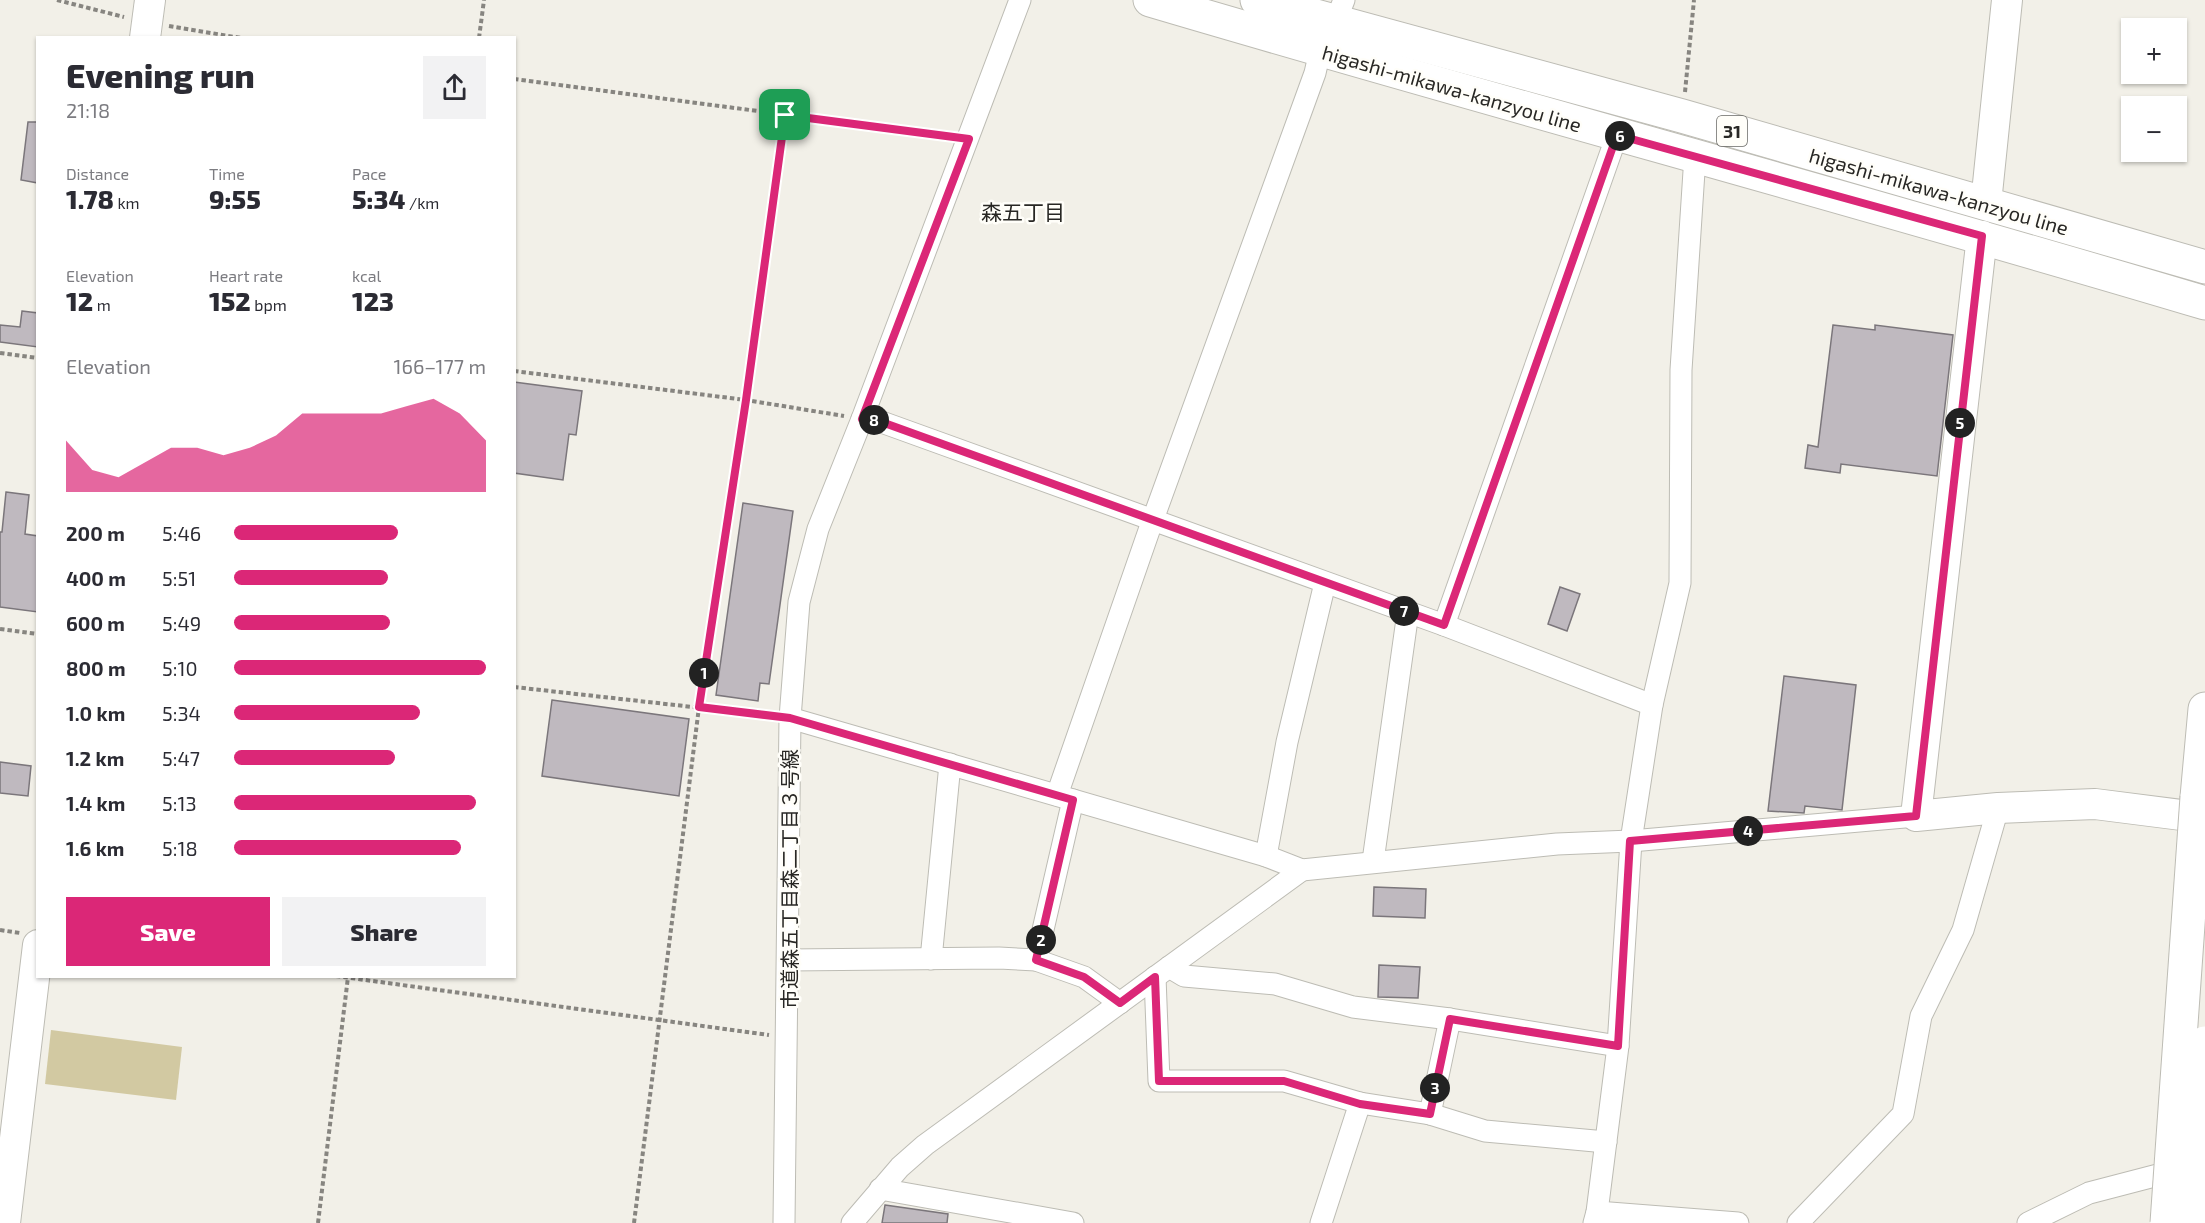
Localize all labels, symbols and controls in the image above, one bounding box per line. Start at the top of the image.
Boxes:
map controls [2121,18,2187,162]
button: + [2121,18,2187,84]
street label: higashi-mikawa-kanzyou line [1320,39,1584,137]
text: Evening run [66,55,255,95]
button: share [423,56,486,119]
pin [759,89,810,140]
button: − [2121,96,2187,162]
text: 21:18 [66,98,110,122]
icon: arrive [768,98,801,131]
road number: 31 [1717,116,1747,146]
pin: 6 [1605,121,1635,151]
text: 6 [1615,126,1625,145]
street label: higashi-mikawa-kanzyou line [1807,142,2071,240]
text: Distance [66,164,129,183]
text: Time [209,164,245,183]
text: Pace [352,164,386,183]
text: 1.78 [66,183,114,214]
text: 9:55 [209,183,261,214]
text: 5:34 [352,183,405,214]
text: km [114,193,140,212]
text: /km [405,193,439,212]
district label: 森五丁目 [981,199,1065,224]
text: Elevation [66,266,134,285]
text: Heart rate [209,266,283,285]
text: kcal [352,266,381,285]
text: 12 [66,285,93,316]
text: 152 [209,285,251,316]
text: 123 [352,285,394,316]
text: m [93,295,111,314]
text: bpm [251,295,287,314]
text: Elevation [66,354,151,378]
text: 166–177 m [394,354,486,378]
pin: 8 [859,405,889,435]
pin: 5 [1945,408,1975,438]
text: 8 [869,410,879,429]
text: 5 [1956,413,1964,432]
text: 200 m [66,521,125,545]
text: 5:46 [162,521,201,545]
text: 400 m [66,566,126,590]
text: 5:51 [162,566,196,590]
pin: 7 [1389,596,1419,626]
text: 7 [1400,601,1408,620]
text: 600 m [66,611,125,635]
text: 5:49 [162,611,201,635]
text: 800 m [66,656,126,680]
text: 5:10 [162,656,197,680]
pin: 1 [689,658,719,688]
text: 1 [701,663,707,682]
text: 1.0 km [66,701,125,725]
text: 5:34 [162,701,201,725]
text: 1.2 km [66,746,124,770]
text: 5:47 [162,746,200,770]
street label: 市道森五丁目森二丁目３号線 [777,749,801,1009]
text: 1.4 km [66,791,125,815]
text: 5:13 [162,791,197,815]
pin: 4 [1733,816,1763,846]
text: 4 [1743,821,1753,840]
text: 1.6 km [66,836,124,860]
text: 5:18 [162,836,198,860]
button: Save [66,897,270,966]
button: Share [282,897,486,966]
pin: 2 [1026,925,1056,955]
text: 2 [1036,930,1046,949]
pin: 3 [1420,1073,1450,1103]
text: 3 [1430,1078,1440,1097]

